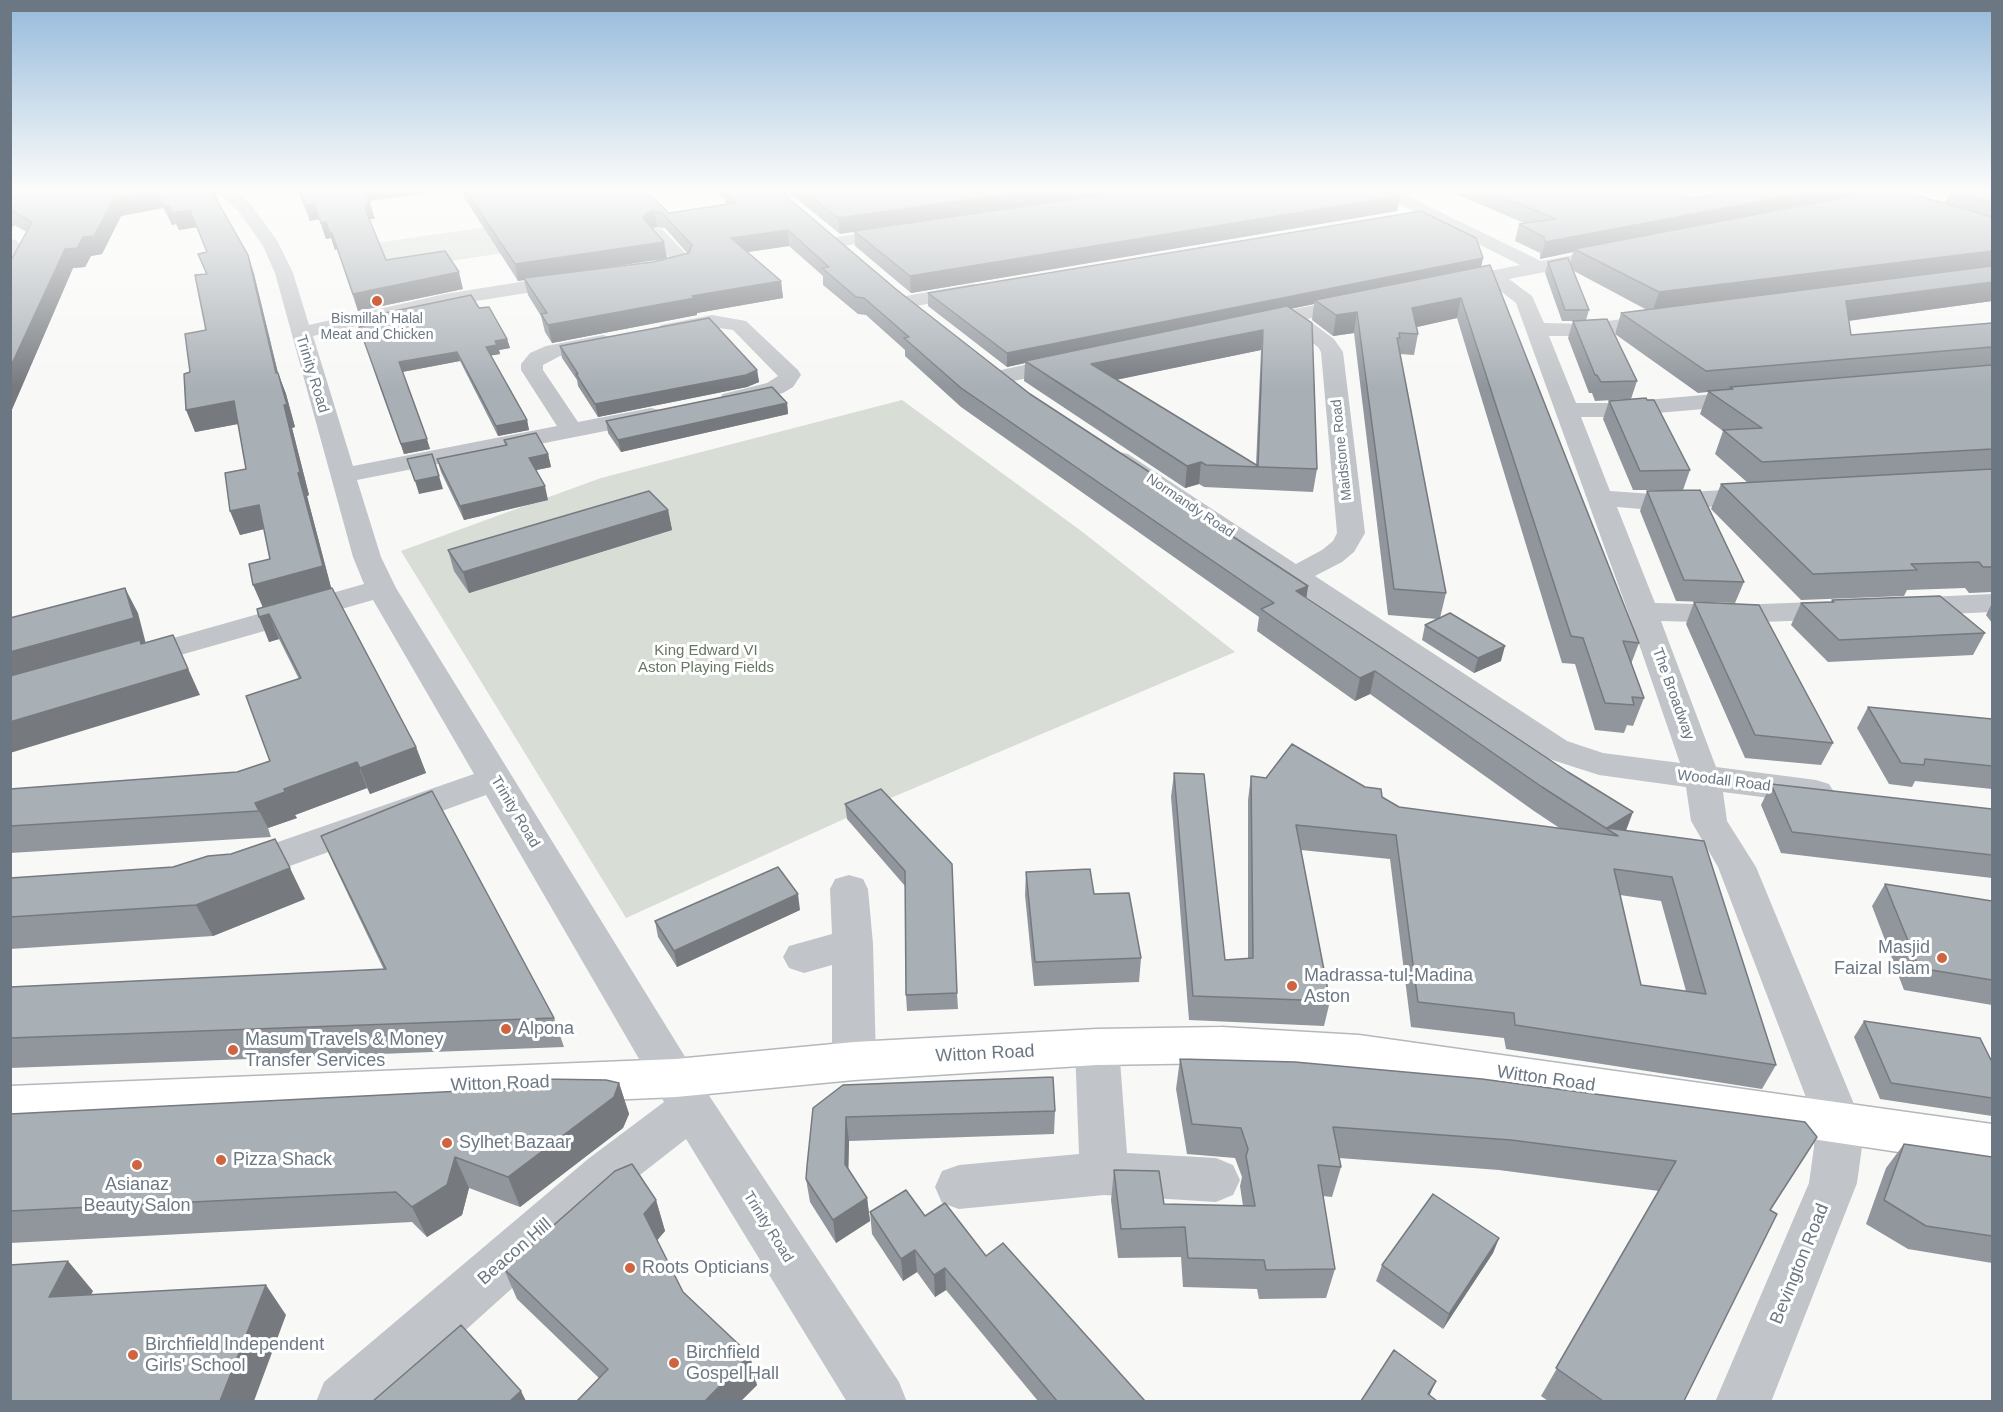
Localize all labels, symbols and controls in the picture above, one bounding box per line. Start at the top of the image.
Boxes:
marker: Bismillah Halal Meat and Chicken [370,294,384,308]
place label: Bismillah Halal Meat and Chicken [321,311,433,344]
street label: Trinity Road [292,333,332,415]
street label: Maidstone Road [1328,398,1356,502]
street label: Normandy Road [1143,471,1237,541]
park label: King Edward VI Aston Playing Fields [638,642,774,677]
street label: The Broadway [1648,645,1698,743]
street label: Woodall Road [1676,766,1772,796]
street label: Trinity Road [487,773,543,851]
place label: Masjid Faizal Islam [1834,937,1930,980]
marker: Masjid Faizal Islam [1935,951,1949,965]
place label: Madrassa-tul-Madina Aston [1304,965,1473,1008]
marker: Madrassa-tul-Madina Aston [1285,979,1299,993]
place label: Alpona [518,1018,574,1040]
marker: Alpona [499,1022,513,1036]
place label: Masum Travels & Money Transfer Services [245,1029,443,1072]
street label: Witton Road [935,1041,1035,1067]
marker: Masum Travels & Money Transfer Services [226,1043,240,1057]
street label: Witton Road [1495,1061,1597,1097]
street label: Witton Road [450,1071,550,1097]
place label: Sylhet Bazaar [459,1132,571,1154]
marker: Sylhet Bazaar [440,1136,454,1150]
place label: Pizza Shack [233,1149,332,1171]
marker: Pizza Shack [214,1153,228,1167]
marker: Asianaz Beauty Salon [130,1158,144,1172]
place label: Asianaz Beauty Salon [83,1174,191,1216]
street label: Trinity Road [739,1188,797,1266]
street label: Bevington Road [1766,1201,1834,1327]
street label: Beacon Hill [474,1214,556,1290]
place label: Roots Opticians [642,1257,769,1279]
marker: Roots Opticians [623,1261,637,1275]
place label: Birchfield Independent Girls' School [145,1334,324,1376]
place label: Birchfield Gospel Hall [686,1342,779,1384]
marker: Birchfield Independent Girls' School [126,1348,140,1362]
marker: Birchfield Gospel Hall [667,1356,681,1370]

